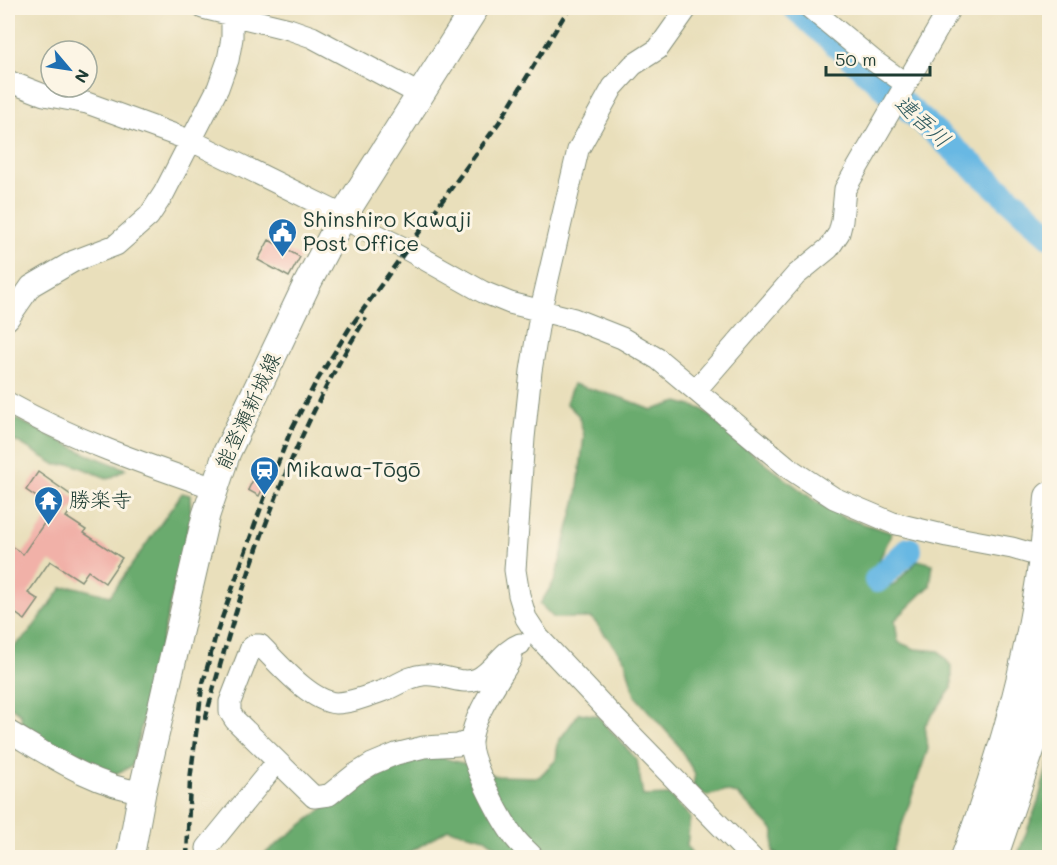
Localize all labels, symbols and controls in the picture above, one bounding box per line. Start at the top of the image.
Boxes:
north arrow [39,39,99,99]
scale bar [826,39,930,77]
text: 50 m [835,47,877,71]
text: N [70,66,95,87]
water label: 連吾川 [889,88,958,153]
place label: Shinshiro Kawaji Post Office [303,205,472,256]
public building icon: Shinshiro Kawaji Post Office [266,216,298,258]
street label: 能登瀬新城線 [208,348,286,473]
station icon: Mikawa-Tōgō [249,454,281,496]
place label: Mikawa-Tōgō [286,455,420,482]
temple icon: 勝楽寺 [32,484,64,526]
place label: 勝楽寺 [69,485,132,512]

